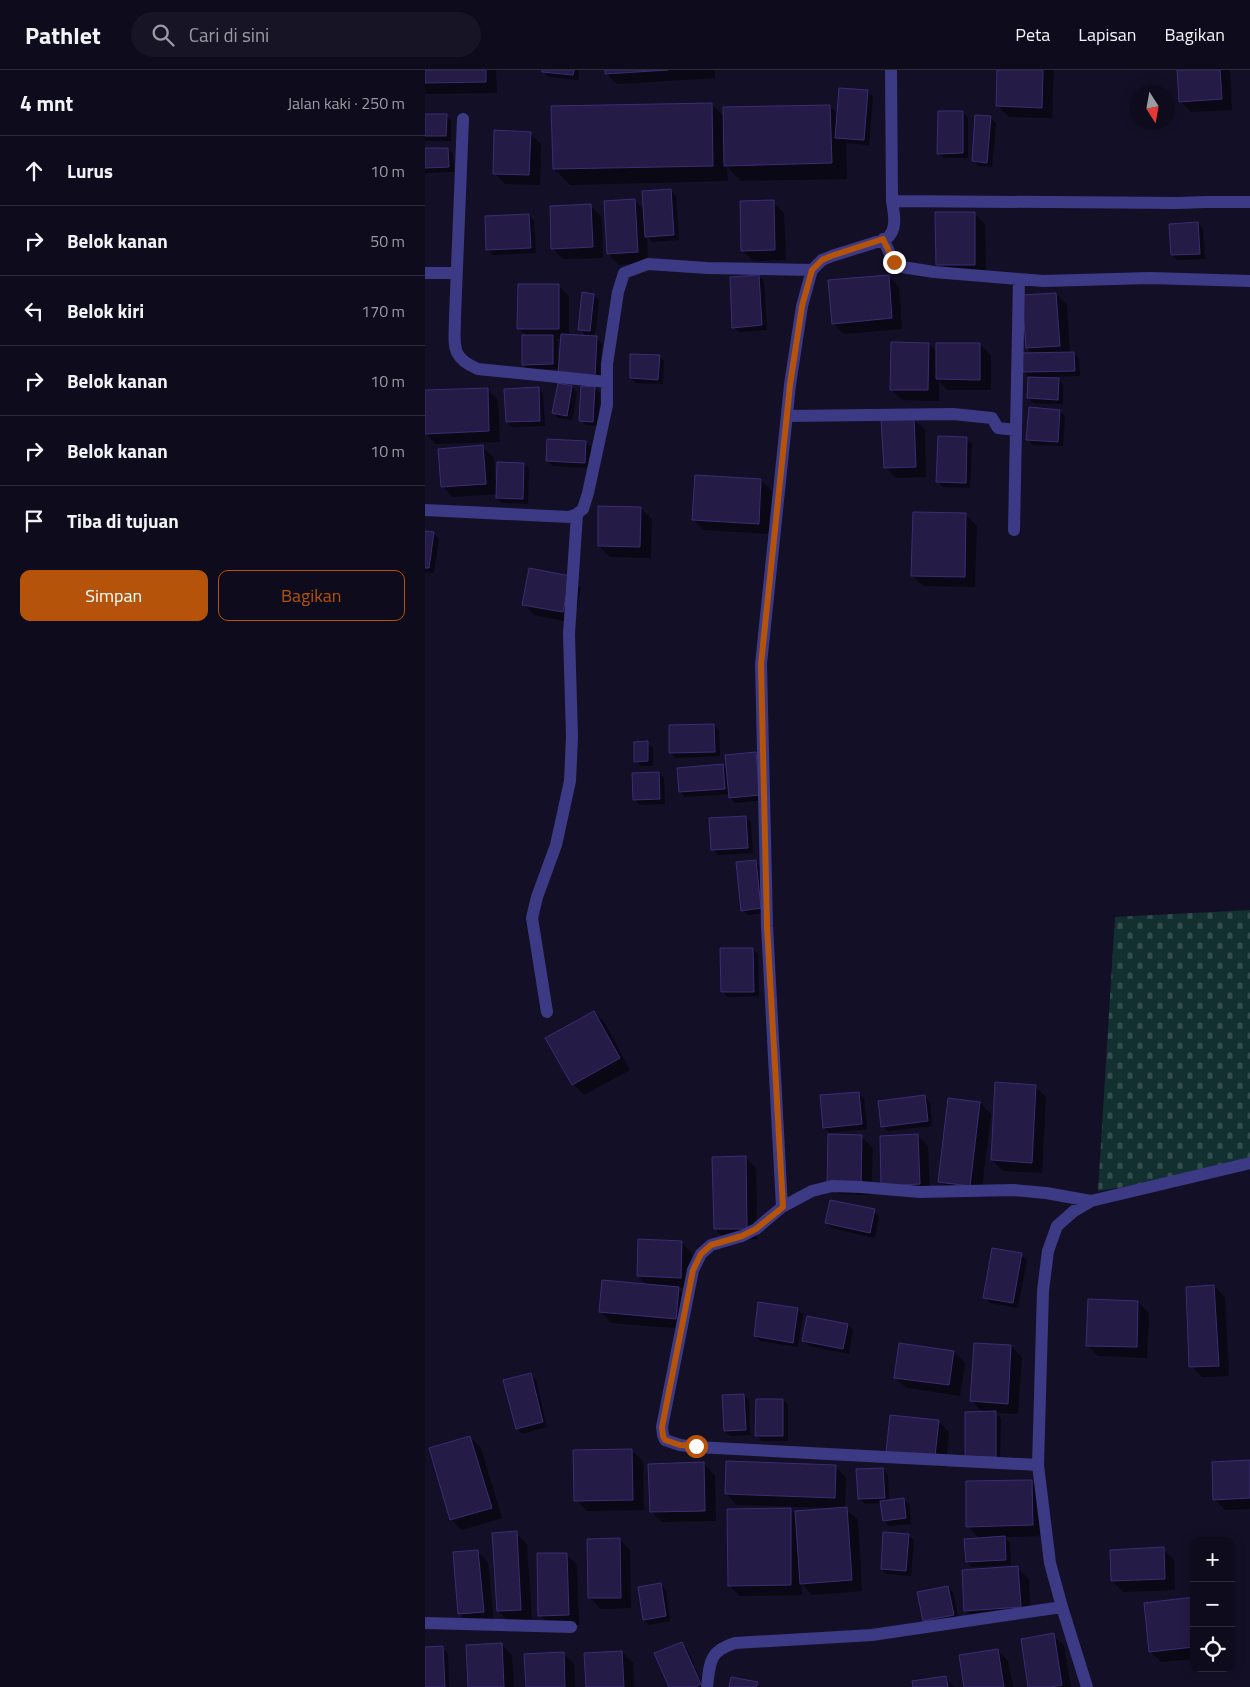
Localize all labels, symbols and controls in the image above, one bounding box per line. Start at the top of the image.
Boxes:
search box [131,12,481,57]
text: Pathlet [25,17,101,53]
text: Cari di sini [189,20,269,49]
icon: search [149,21,177,49]
text: Peta [1015,21,1050,48]
text: Lapisan [1078,21,1136,48]
text: Bagikan [1164,21,1225,48]
north arrow [1130,85,1175,130]
text: 4 mnt [20,87,73,119]
text: Jalan kaki · 250 m [287,91,405,115]
text: Lurus [67,156,113,185]
icon: ahead [20,157,48,185]
text: 10 m [370,159,405,183]
text: Belok kanan [67,226,168,255]
icon: right [20,227,48,255]
text: 50 m [370,229,405,253]
route end [883,251,906,274]
text: Belok kiri [67,296,144,325]
icon: left [20,297,48,325]
text: 170 m [361,299,405,323]
text: Belok kanan [67,366,168,395]
icon: right [20,367,48,395]
text: 10 m [370,369,405,393]
text: Belok kanan [67,436,168,465]
icon: right [20,437,48,465]
text: 10 m [370,439,405,463]
text: Tiba di tujuan [67,506,179,535]
icon: arrive [20,507,48,535]
button: Simpan [20,570,208,621]
button: Bagikan [218,570,405,621]
route start [685,1435,708,1458]
map controls [1190,1537,1235,1672]
button: + [1190,1537,1235,1582]
button: − [1190,1582,1235,1627]
button: locate [1190,1627,1235,1672]

